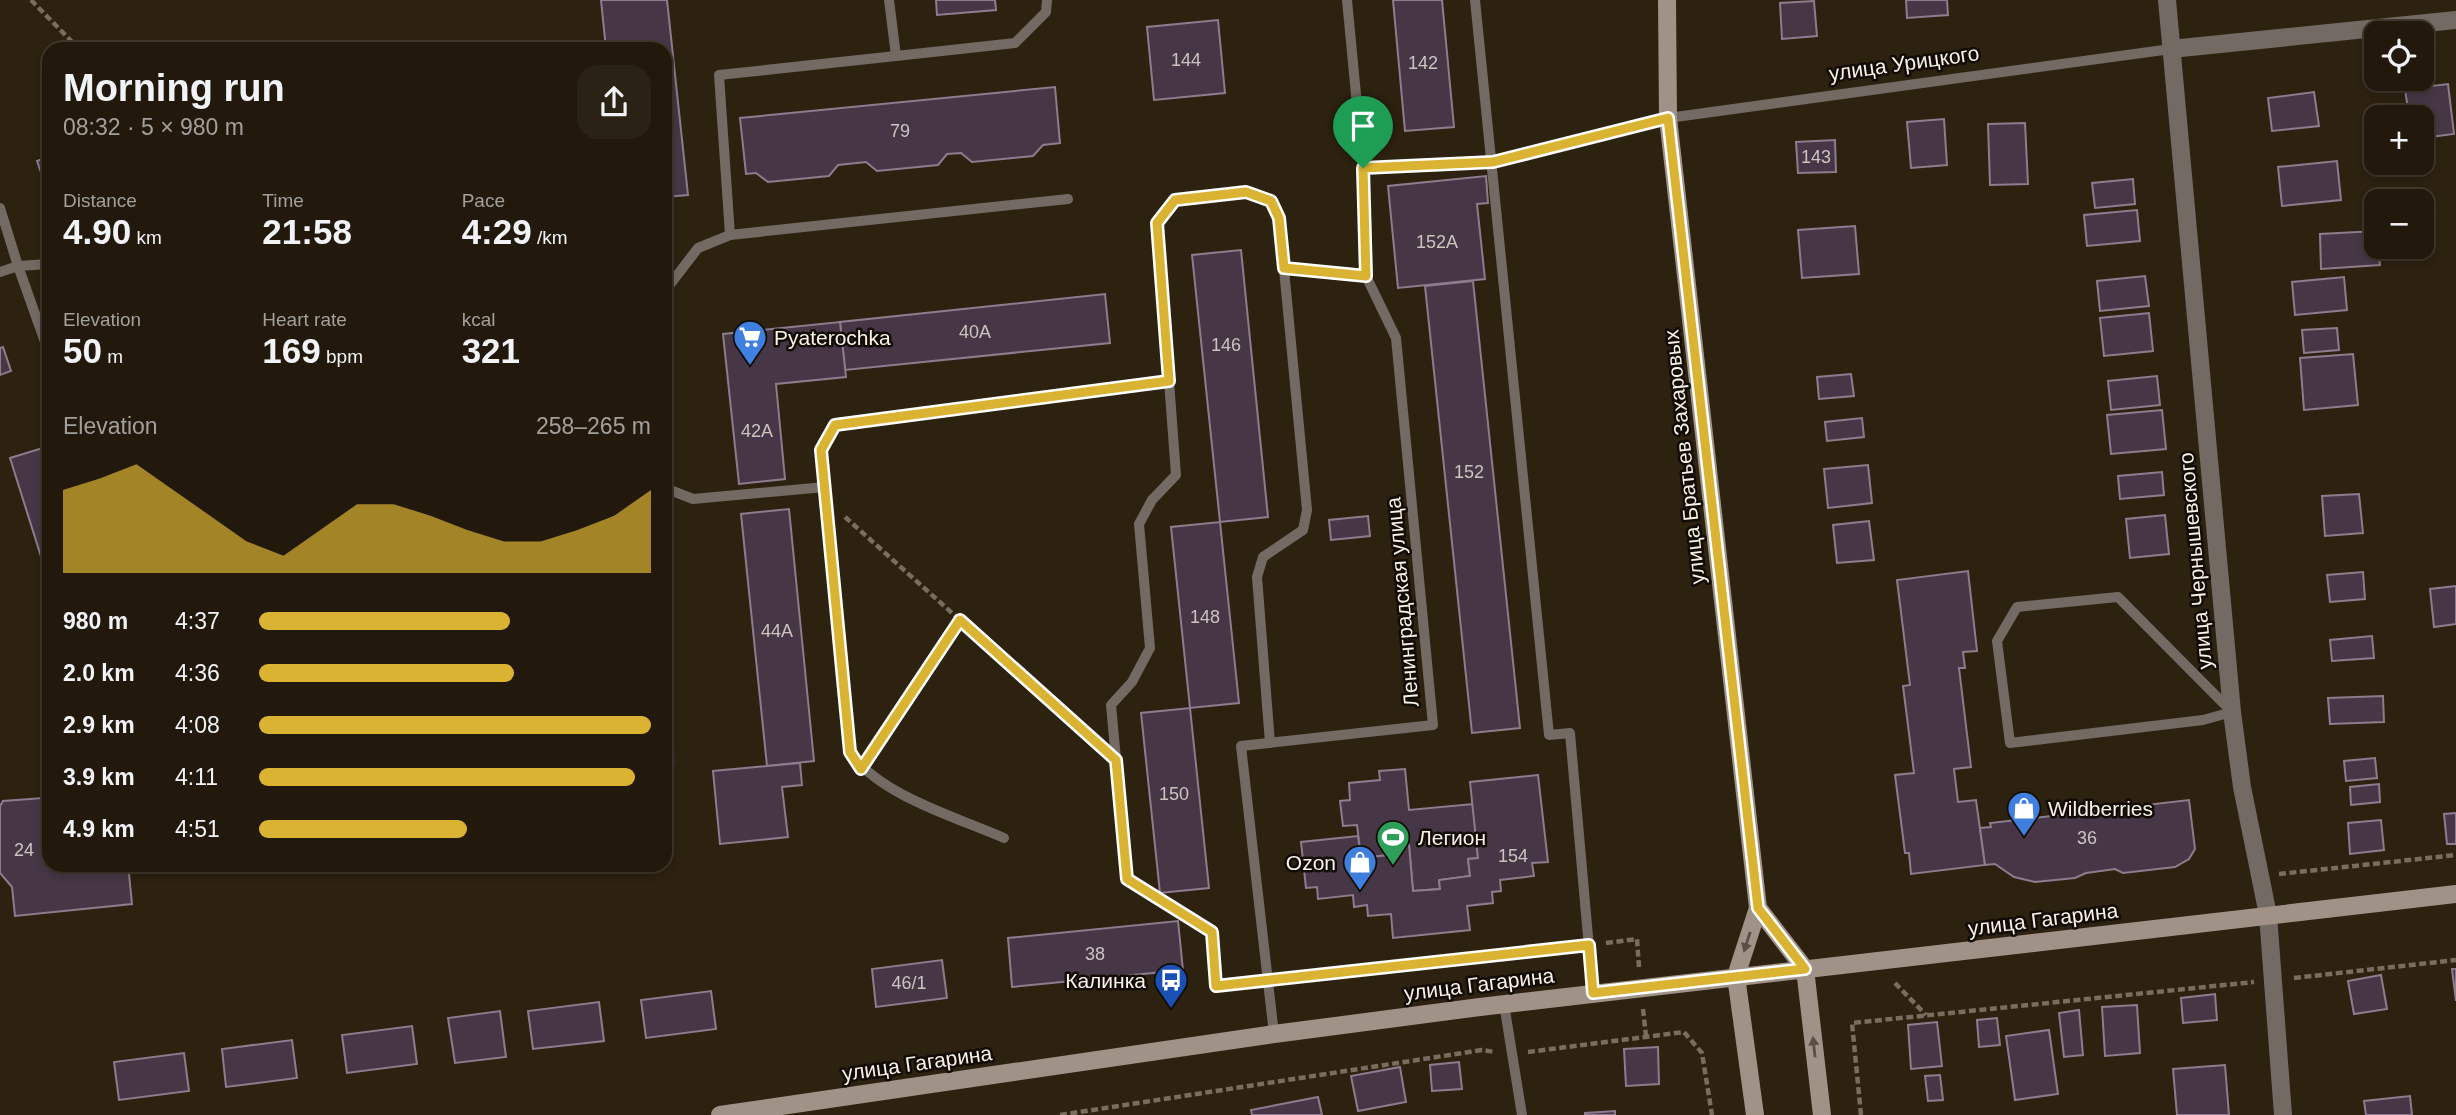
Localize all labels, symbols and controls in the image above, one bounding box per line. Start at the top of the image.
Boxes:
map controls [2364,21,2434,259]
button: locate [2364,21,2434,91]
street label: улица Урицкого [1827,41,1981,85]
house number: 144 [1171,50,1201,70]
house number: 142 [1408,53,1438,73]
button: share [577,65,651,139]
text: Morning run [63,67,285,109]
pin [1333,96,1393,168]
button: + [2364,105,2434,175]
icon: arrive [1344,107,1382,145]
text: 08:32 · 5 × 980 m [63,114,244,140]
house number: 79 [890,121,910,141]
house number: 143 [1801,147,1831,167]
button: − [2364,189,2434,259]
text: Distance [63,190,137,211]
text: Time [262,190,304,211]
text: Pace [462,190,505,211]
text: 4.90 [63,212,131,251]
text: 21:58 [262,212,352,251]
text: 4:29 [462,212,532,251]
text: km [131,227,162,248]
text: /km [532,227,568,248]
house number: 152А [1416,232,1458,252]
text: Elevation [63,309,141,330]
text: Heart rate [262,309,347,330]
text: kcal [462,309,495,330]
supermarket icon: Pyaterochka [731,318,769,367]
house number: 40А [959,322,991,342]
place label: Pyaterochka [774,326,891,349]
street label: улица Братьев Захаровых [1659,328,1709,585]
text: 50 [63,331,102,370]
text: 169 [262,331,321,370]
text: 321 [462,331,520,370]
house number: 146 [1211,335,1241,355]
text: m [102,346,123,367]
text: bpm [321,346,363,367]
text: Elevation [63,413,158,439]
text: 258–265 m [536,413,651,439]
house number: 42А [741,421,773,441]
street label: улица Чернышевского [2174,452,2216,670]
house number: 152 [1454,462,1484,482]
street label: Ленинградская улица [1381,496,1423,708]
house number: 148 [1190,607,1220,627]
text: 980 m [63,608,128,634]
text: 4:37 [175,608,220,634]
house number: 44А [761,621,793,641]
text: 2.0 km [63,660,135,686]
text: 4:36 [175,660,220,686]
text: 2.9 km [63,712,135,738]
text: 4:08 [175,712,220,738]
text: 3.9 km [63,764,135,790]
text: 4:11 [175,764,218,790]
house number: 150 [1159,784,1189,804]
shop icon: Wildberries [2005,789,2043,838]
place label: Wildberries [2048,797,2153,820]
text: 4.9 km [63,816,135,842]
text: 4:51 [175,816,220,842]
sports icon: Легион [1374,818,1412,867]
place label: Легион [1418,826,1486,849]
house number: 36 [2077,828,2097,848]
house number: 24 [14,840,34,860]
shop icon: Ozon [1341,843,1379,892]
house number: 154 [1498,846,1528,866]
place label: Ozon [1286,851,1336,874]
street label: улица Гагарина [1967,898,2120,940]
one-way arrow [1741,932,1752,953]
house number: 38 [1085,944,1105,964]
bus stop icon: Калинка [1152,961,1190,1010]
street label: улица Гагарина [1403,963,1556,1005]
place label: Калинка [1065,969,1146,992]
house number: 46/1 [891,973,927,993]
one-way arrow [1808,1036,1819,1058]
street label: улица Гагарина [841,1041,994,1085]

